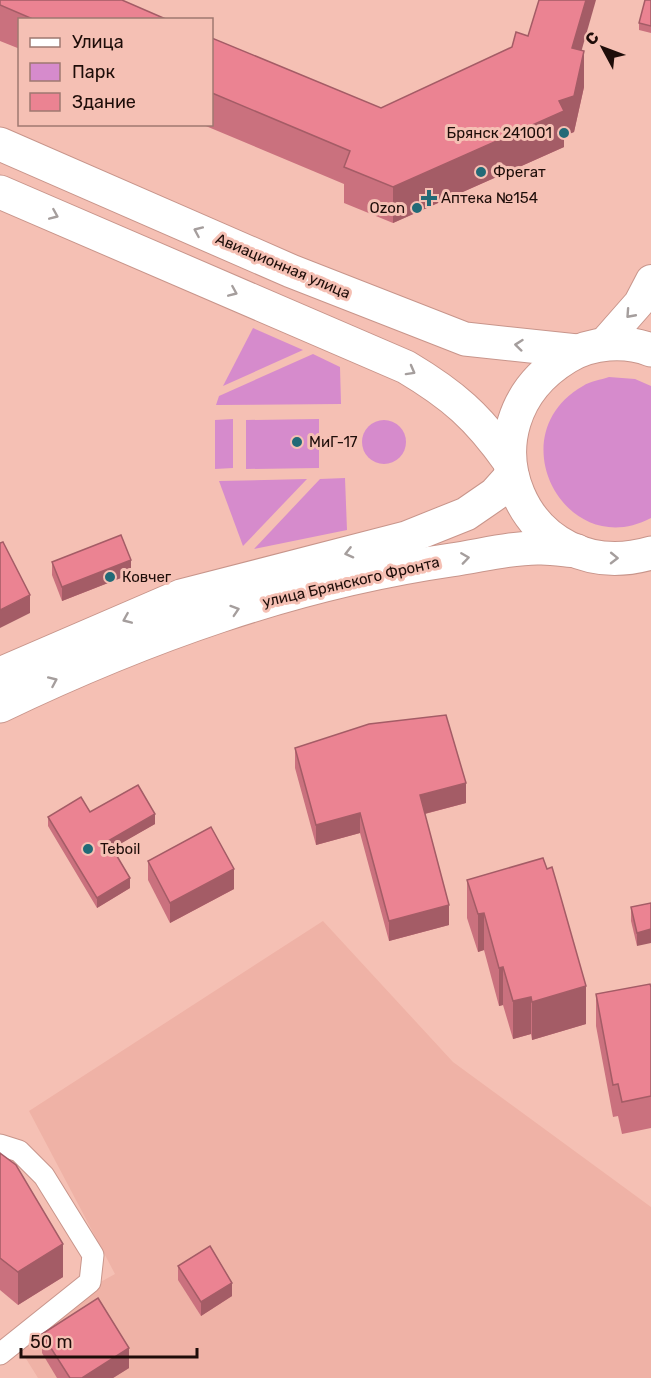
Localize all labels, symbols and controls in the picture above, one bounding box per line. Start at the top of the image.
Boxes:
legend [18,18,213,126]
north arrow [573,18,633,78]
text: С [581,28,603,49]
text: Улица [72,31,124,53]
text: Парк [72,61,116,83]
text: Здание [72,91,136,113]
place label: Брянск 241001 [447,124,552,142]
marker: Брянск 241001 [557,126,571,140]
place label: Фрегат [493,163,546,181]
marker: Фрегат [474,165,488,179]
place label: Аптека №154 [441,189,538,207]
marker: Аптека №154 [422,191,436,205]
place label: Ozon [370,199,405,217]
marker: Ozon [410,201,424,215]
one-way arrow [47,208,58,220]
one-way arrow [194,226,205,238]
street label: Авиационная улица [213,229,353,303]
one-way arrow [226,285,237,297]
one-way arrow [626,307,637,318]
one-way arrow [514,339,523,352]
one-way arrow [405,364,415,375]
place label: МиГ-17 [309,433,358,451]
marker: МиГ-17 [290,435,304,449]
one-way arrow [344,545,354,558]
one-way arrow [610,552,619,564]
street label: улица Брянского Фронта [261,553,441,611]
one-way arrow [461,553,470,565]
place label: Ковчег [122,568,172,586]
marker: Ковчег [103,570,117,584]
one-way arrow [229,605,240,618]
one-way arrow [123,612,134,624]
one-way arrow [46,676,57,688]
place label: Teboil [100,840,140,858]
marker: Teboil [81,842,95,856]
scale bar [21,1321,196,1359]
text: 50 m [30,1331,73,1353]

